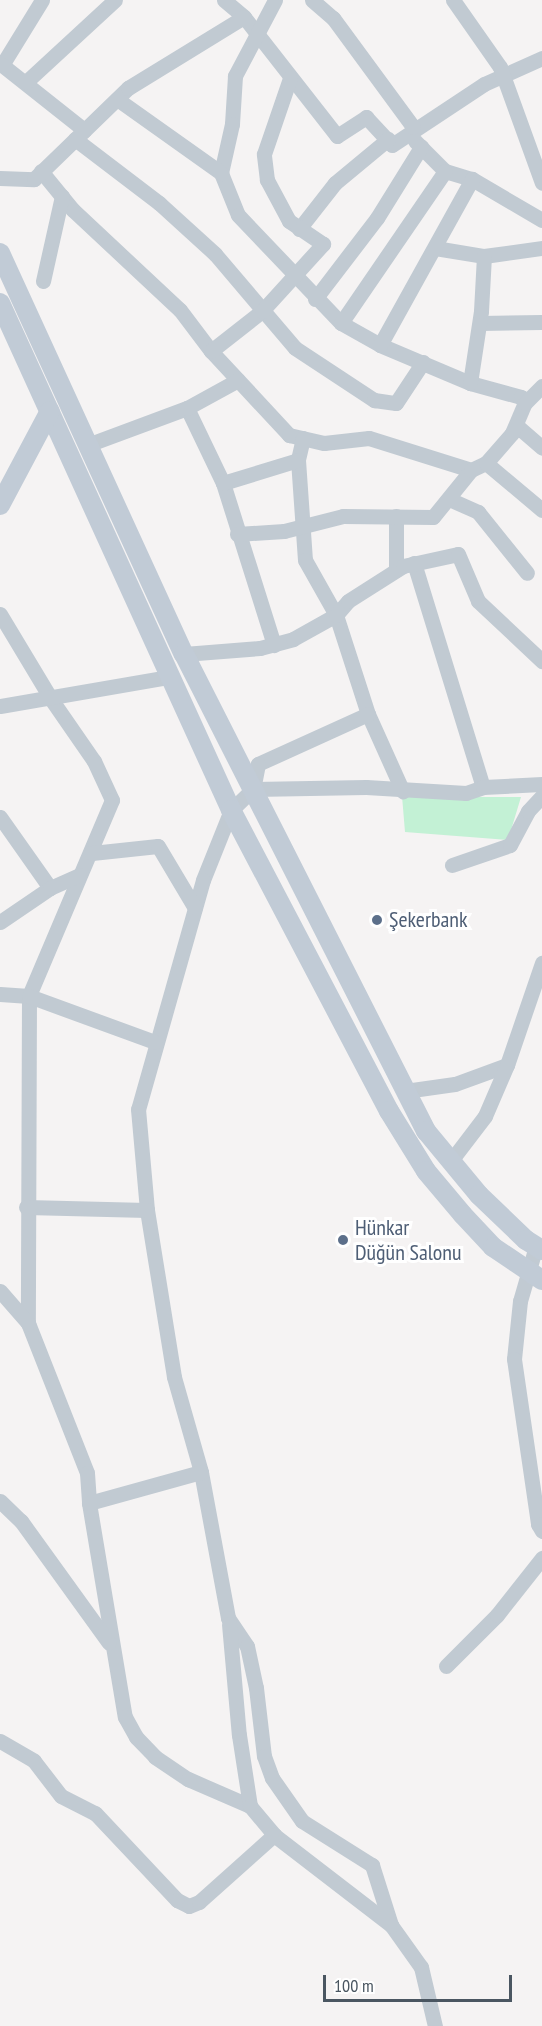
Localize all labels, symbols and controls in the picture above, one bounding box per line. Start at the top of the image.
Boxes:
place label: Şekerbank [389,907,467,933]
marker: Şekerbank [370,913,384,927]
place label: Hünkar Düğün Salonu [355,1214,462,1266]
marker: Hünkar Düğün Salonu [336,1233,350,1247]
scale bar [326,1963,515,2001]
text: 100 m [334,1974,374,1997]

